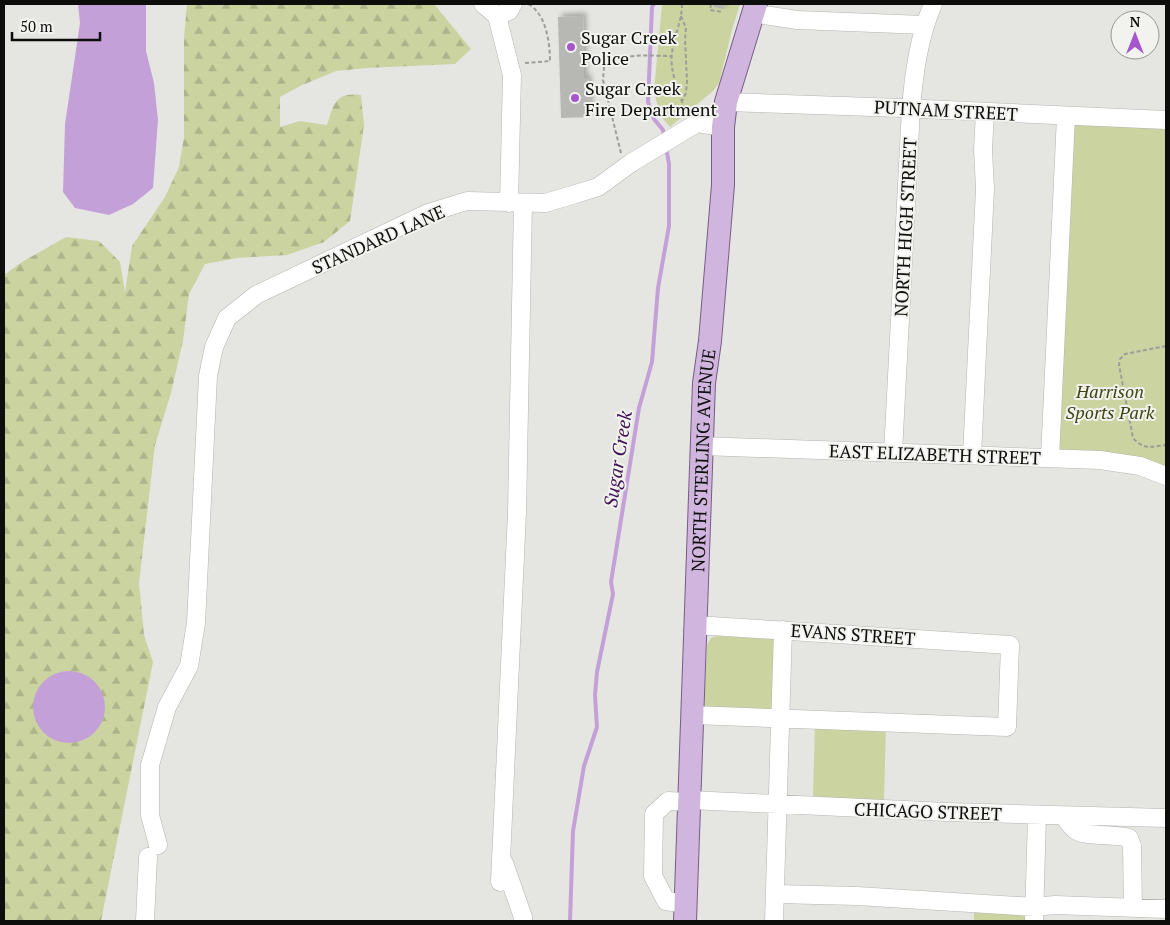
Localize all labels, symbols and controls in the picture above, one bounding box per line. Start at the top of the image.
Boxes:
scale bar [12,10,100,42]
north arrow [1110,10,1160,60]
text: N [1130,12,1141,31]
text: 50 m [20,16,53,36]
place label: Sugar Creek Police [581,25,677,70]
marker: Sugar Creek Police [565,41,577,53]
place label: Sugar Creek Fire Department [585,76,717,121]
marker: Sugar Creek Fire Department [569,92,581,104]
street label: PUTNAM STREET [874,94,1018,126]
street label: NORTH HIGH STREET [888,137,922,317]
street label: STANDARD LANE [308,199,448,279]
street label: NORTH STERLING AVENUE [685,347,721,572]
park label: Harrison Sports Park [1066,379,1155,424]
water label: Sugar Creek [597,408,637,509]
street label: EAST ELIZABETH STREET [829,438,1041,470]
street label: EVANS STREET [790,618,916,650]
street label: CHICAGO STREET [854,796,1002,826]

